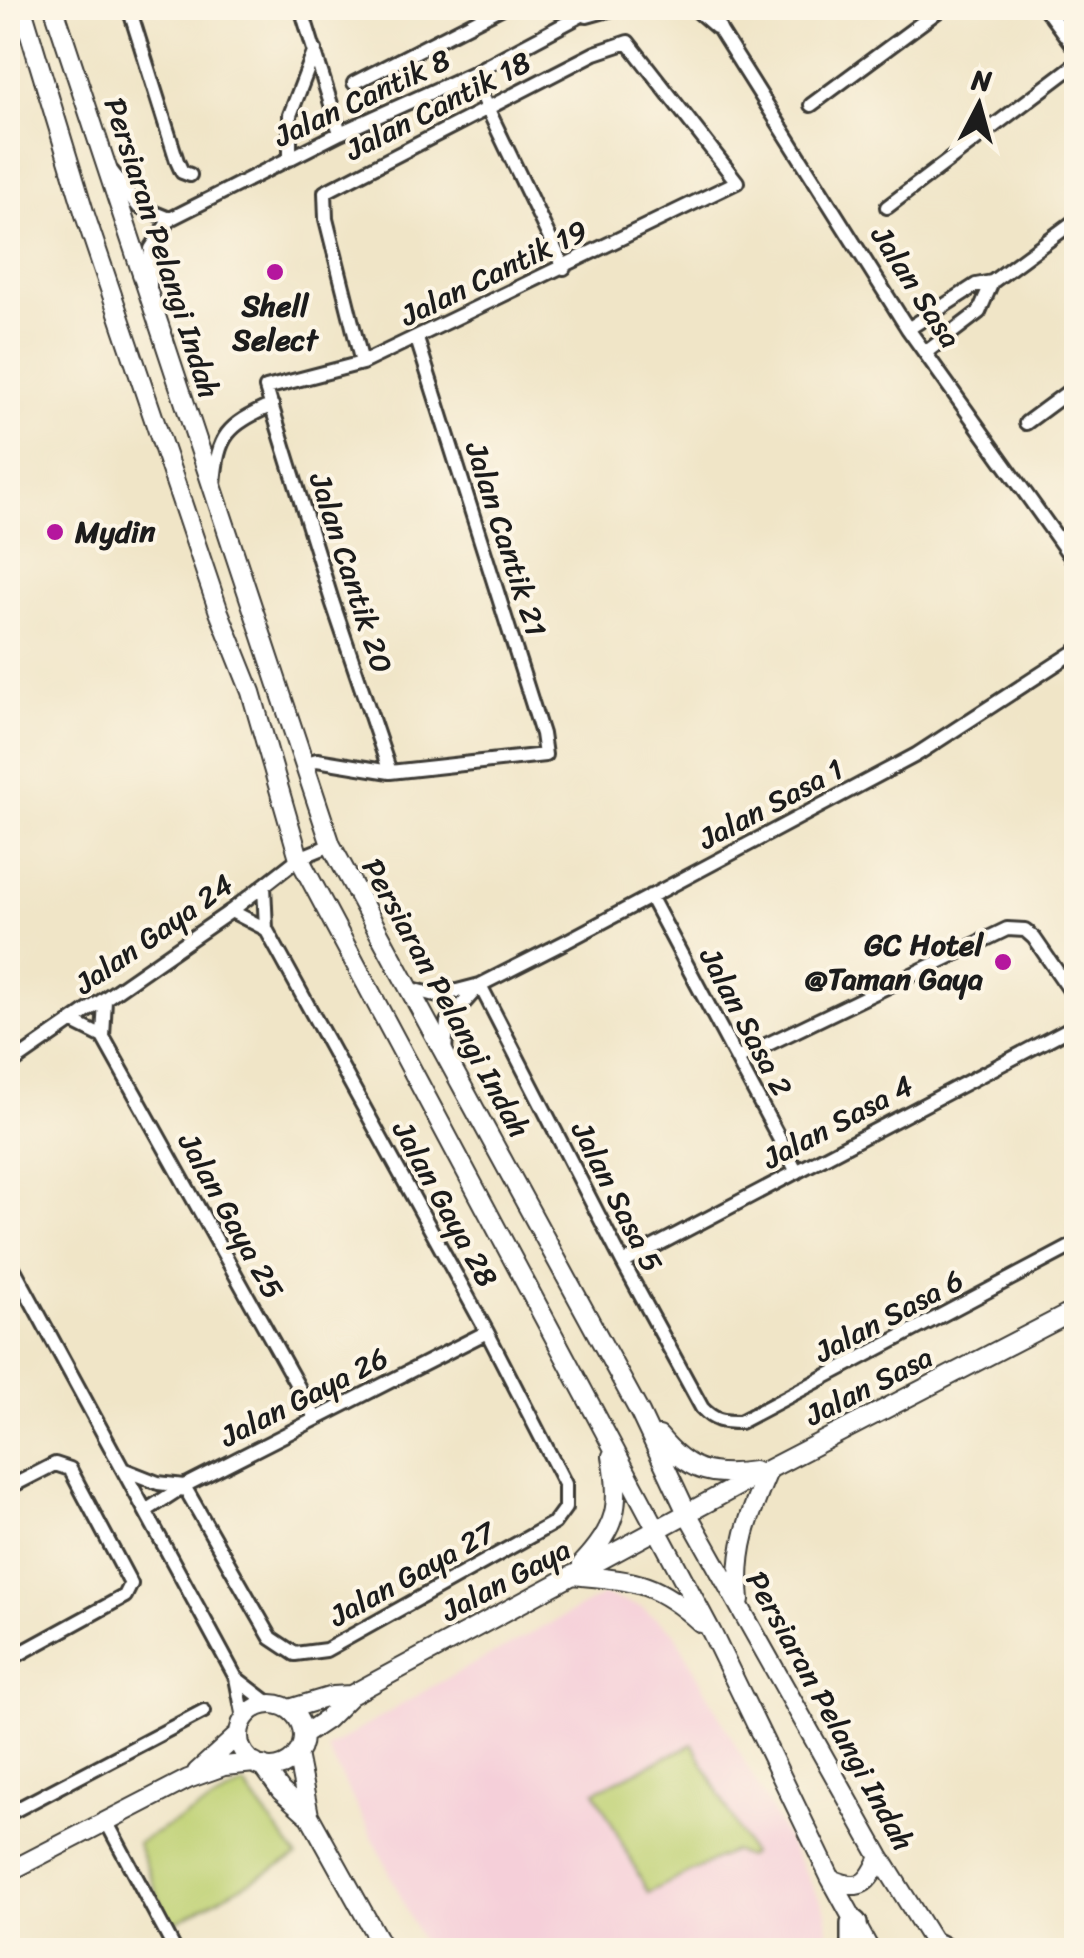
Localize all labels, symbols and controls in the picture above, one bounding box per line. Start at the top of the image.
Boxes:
street label: Jalan Cantik 8 [264,33,460,163]
street label: Jalan Cantik 18 [334,36,541,177]
north arrow [929,55,1029,155]
text: N [968,55,994,106]
street label: Persiaran Pelangi Indah [88,90,236,406]
street label: Jalan Cantik 19 [390,204,597,342]
street label: Jalan Sasa [855,214,976,360]
marker: Shell Select [264,261,286,283]
place label: Shell Select [231,279,320,367]
street label: Jalan Cantik 21 [449,434,563,643]
street label: Jalan Cantik 20 [293,465,409,680]
place label: Mydin [74,505,156,559]
marker: Mydin [44,521,66,543]
street label: Jalan Sasa 1 [687,743,854,866]
street label: Persiaran Pelangi Indah [346,848,546,1148]
street label: Jalan Gaya 24 [62,859,245,1010]
place label: GC Hotel @Taman Gaya [805,918,984,1006]
street label: Jalan Sasa 2 [683,936,808,1107]
marker: GC Hotel @Taman Gaya [992,951,1014,973]
street label: Jalan Sasa 4 [752,1060,923,1185]
street label: Jalan Gaya 28 [376,1110,513,1298]
street label: Jalan Sasa 5 [555,1111,678,1282]
street label: Jalan Gaya 25 [162,1121,299,1310]
street label: Jalan Sasa 6 [804,1254,974,1379]
street label: Jalan Gaya 26 [209,1331,398,1463]
street label: Jalan Sasa [794,1331,943,1442]
street label: Jalan Gaya 27 [318,1505,507,1642]
street label: Jalan Gaya [430,1523,581,1637]
street label: Persiaran Pelangi Indah [730,1561,930,1861]

